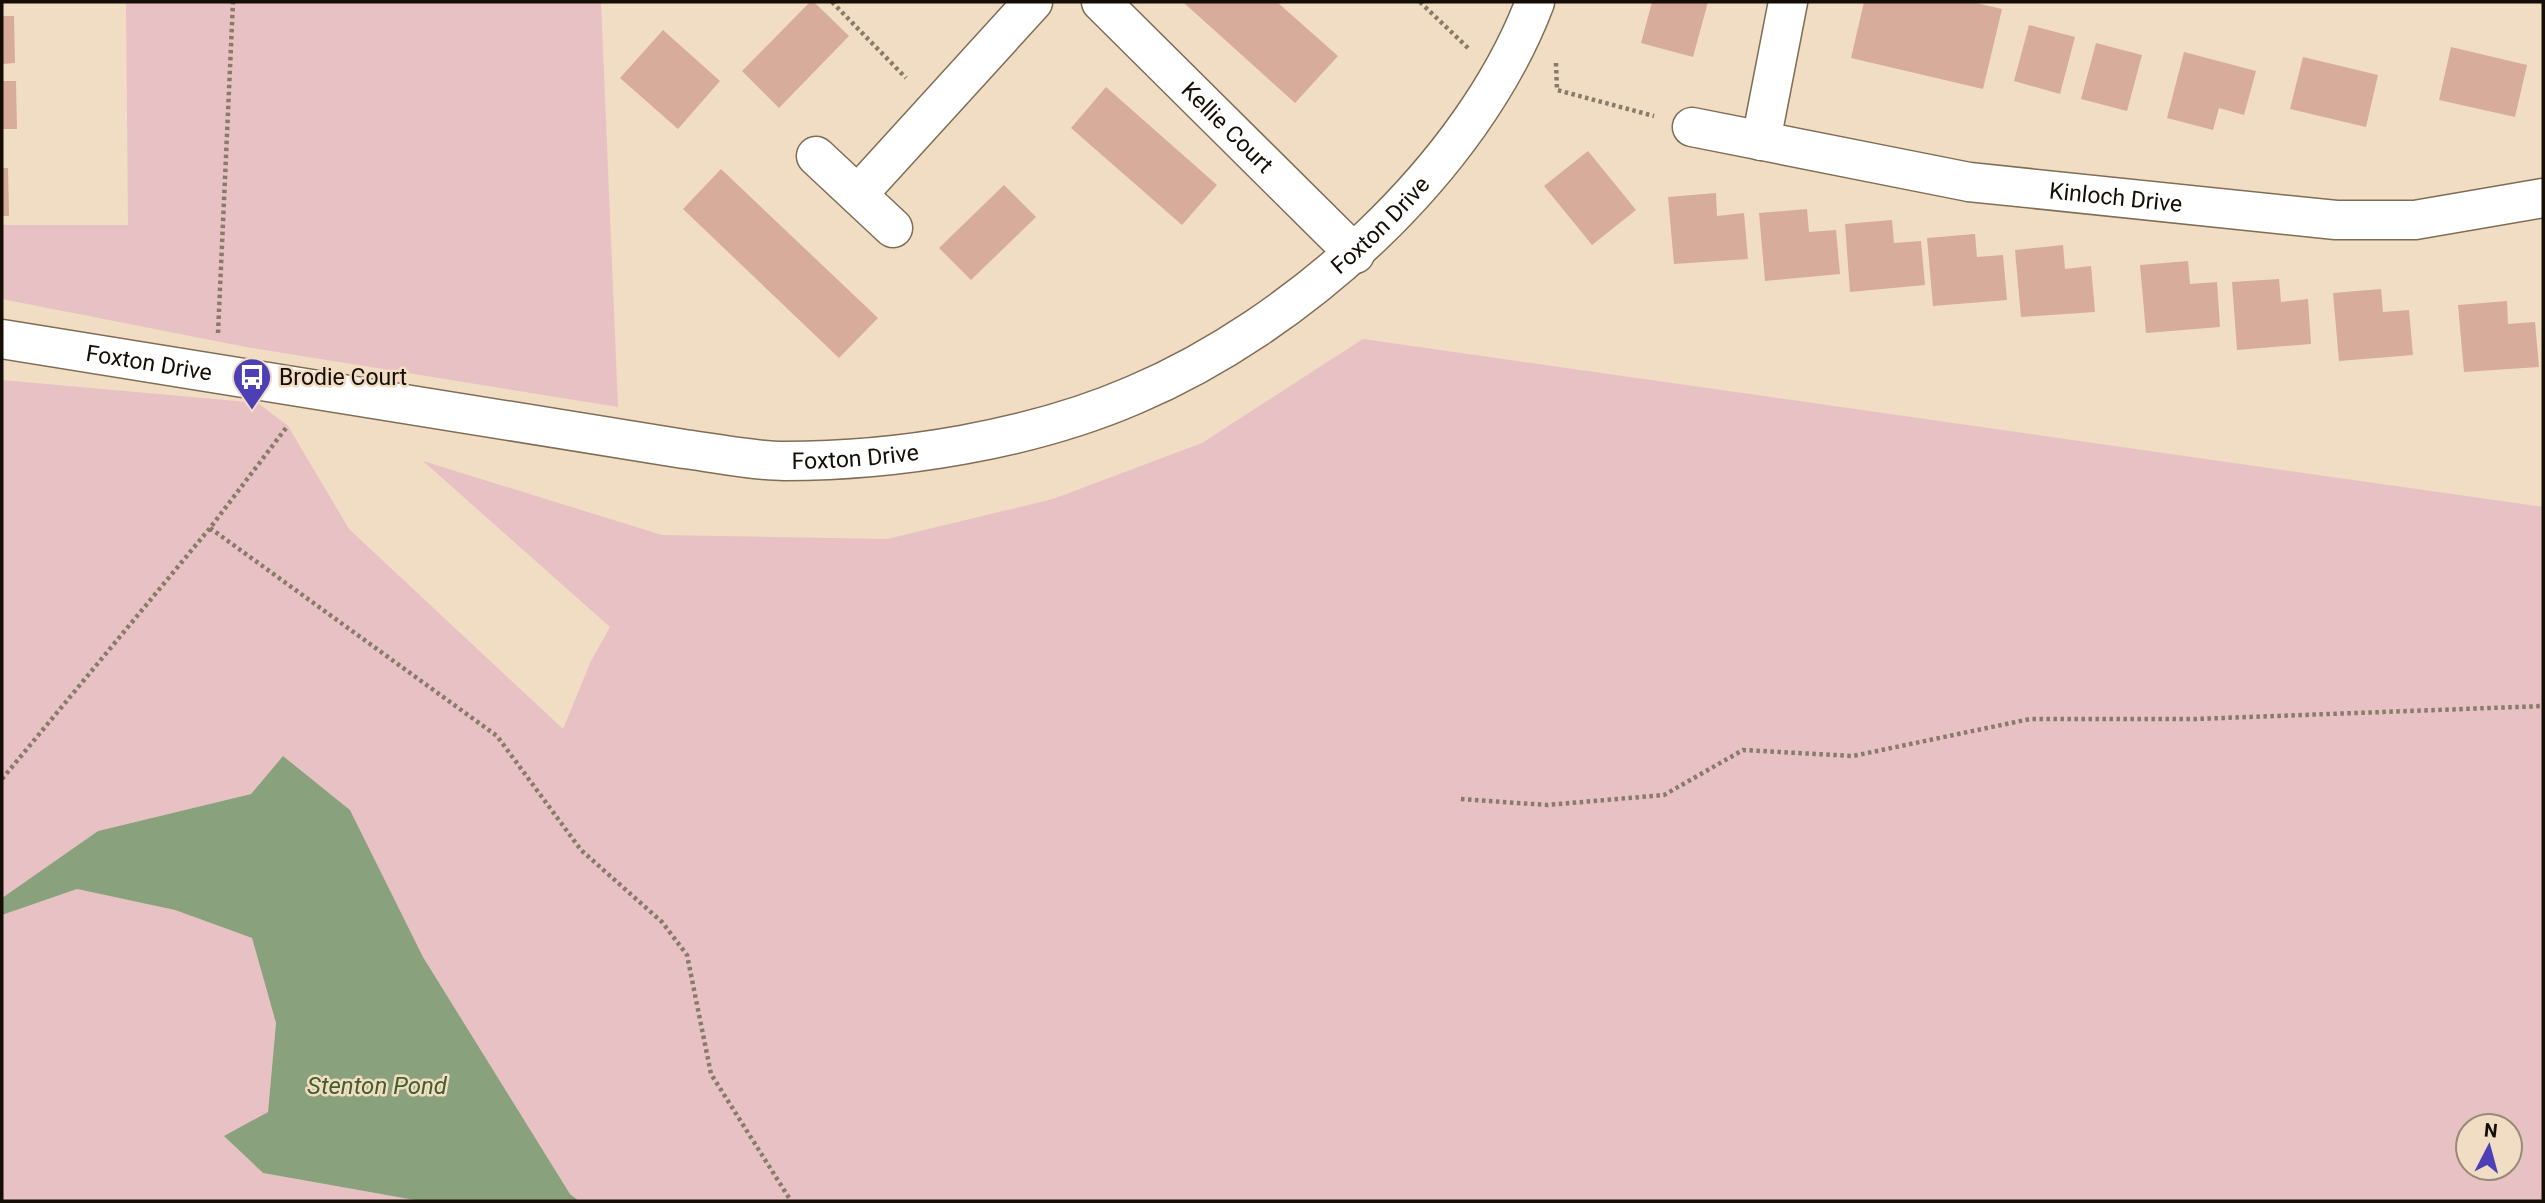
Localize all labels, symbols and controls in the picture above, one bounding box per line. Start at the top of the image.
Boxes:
street label: Kellie Court [1176,77,1278,179]
street label: Foxton Drive [1326,171,1435,280]
street label: Kinloch Drive [2048,177,2184,218]
street label: Foxton Drive [84,340,214,387]
bus stop icon: Brodie Court [231,356,273,411]
place label: Brodie Court [279,364,407,391]
street label: Foxton Drive [791,439,920,475]
water label: Stenton Pond [307,1072,448,1100]
north arrow [2454,1112,2524,1182]
text: N [2483,1118,2499,1143]

